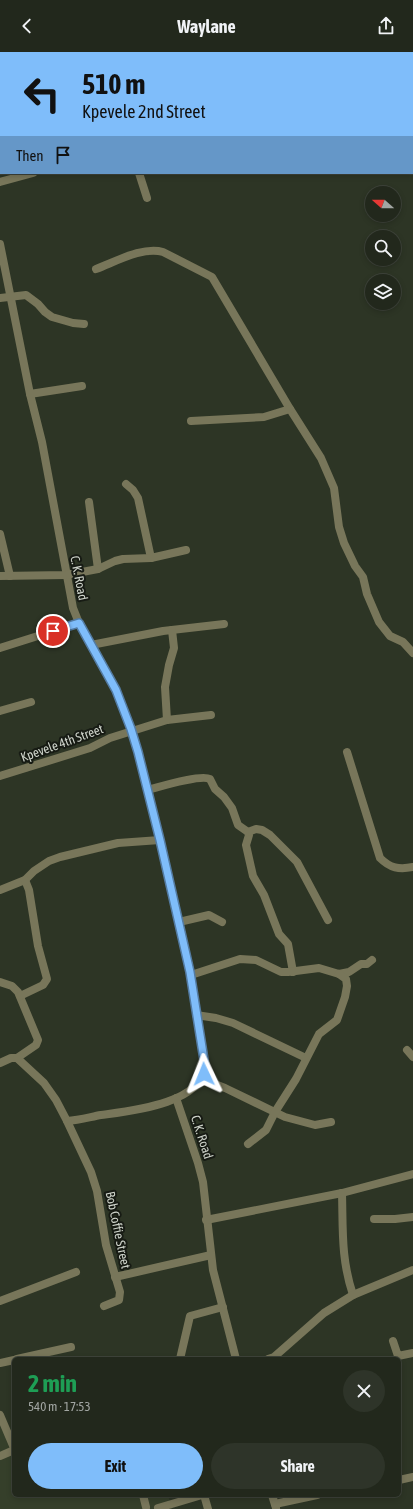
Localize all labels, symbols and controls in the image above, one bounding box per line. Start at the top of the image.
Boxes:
icon: back [16,15,38,37]
icon: share [375,15,397,37]
text: Waylane [177,16,236,37]
icon: left [16,68,68,120]
text: 510 m [82,68,145,100]
text: Kpevele 2nd Street [82,101,206,122]
icon: arrive [52,144,74,166]
text: Then [16,147,44,164]
north arrow [365,186,401,222]
map controls [365,186,401,310]
button: search [365,230,401,266]
button: layers [365,274,401,310]
street label: C. K. Road [67,554,91,602]
pin [36,614,70,648]
icon: arrive [42,620,64,642]
street label: Kpevele 4th Street [19,721,106,765]
position arrow [183,1053,225,1095]
street label: C. K. Road [188,1113,216,1161]
street label: Bob Coffie Street [103,1190,134,1270]
text: 2 min [28,1370,77,1397]
button: close [343,1370,385,1412]
text: 540 m · 17:53 [28,1399,91,1414]
button: Exit [28,1443,203,1489]
button: Share [211,1443,385,1489]

